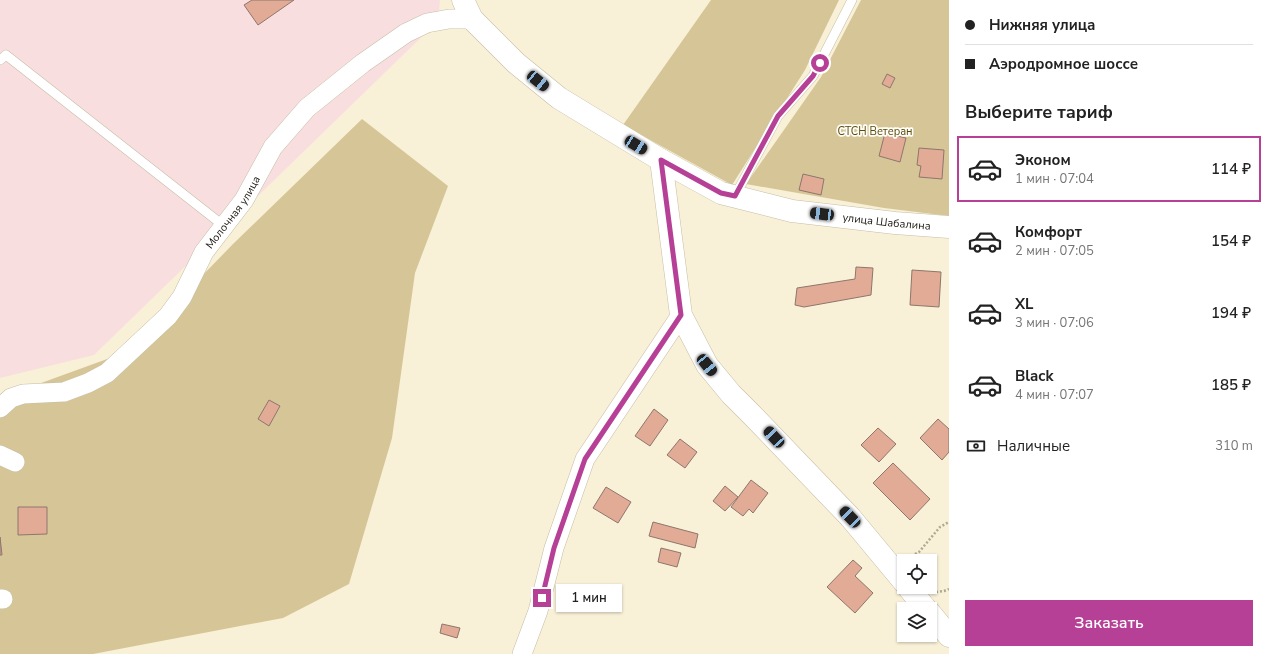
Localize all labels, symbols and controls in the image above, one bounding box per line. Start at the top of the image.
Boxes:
text: Нижняя улица [989,15,1095,35]
route start [811,54,829,72]
text: Аэродромное шоссе [989,54,1138,74]
car [525,69,551,93]
text: Выберите тариф [965,100,1113,124]
park label: СТСН Ветеран [837,124,913,139]
car [623,134,649,156]
text: Эконом [1015,150,1071,170]
icon: car [967,151,1003,187]
text: 114 ₽ [1211,159,1251,179]
text: 1 мин · 07:04 [1015,170,1094,188]
street label: Молочная улица [202,173,264,252]
car [809,207,835,221]
street label: улица Шабалина [842,210,931,234]
text: Комфорт [1015,222,1082,242]
icon: car [967,223,1003,259]
text: 154 ₽ [1211,231,1251,251]
text: 2 мин · 07:05 [1015,242,1094,260]
text: XL [1015,294,1034,314]
icon: car [967,295,1003,331]
text: 194 ₽ [1211,303,1251,323]
text: 3 мин · 07:06 [1015,314,1094,332]
car [695,352,719,378]
text: Black [1015,366,1053,386]
icon: car [967,367,1003,403]
text: 185 ₽ [1211,375,1251,395]
text: 4 мин · 07:07 [1015,386,1094,404]
car [761,424,787,450]
icon: cash [965,435,987,457]
text: Наличные [997,436,1070,456]
text: 310 m [1215,437,1253,455]
car [837,504,863,530]
map controls [897,554,937,642]
button: locate [897,554,937,594]
callout: 1 мин [556,584,622,612]
route end [533,589,551,607]
text: 1 мин [571,589,607,607]
button: Заказать [965,600,1253,646]
button: layers [897,602,937,642]

